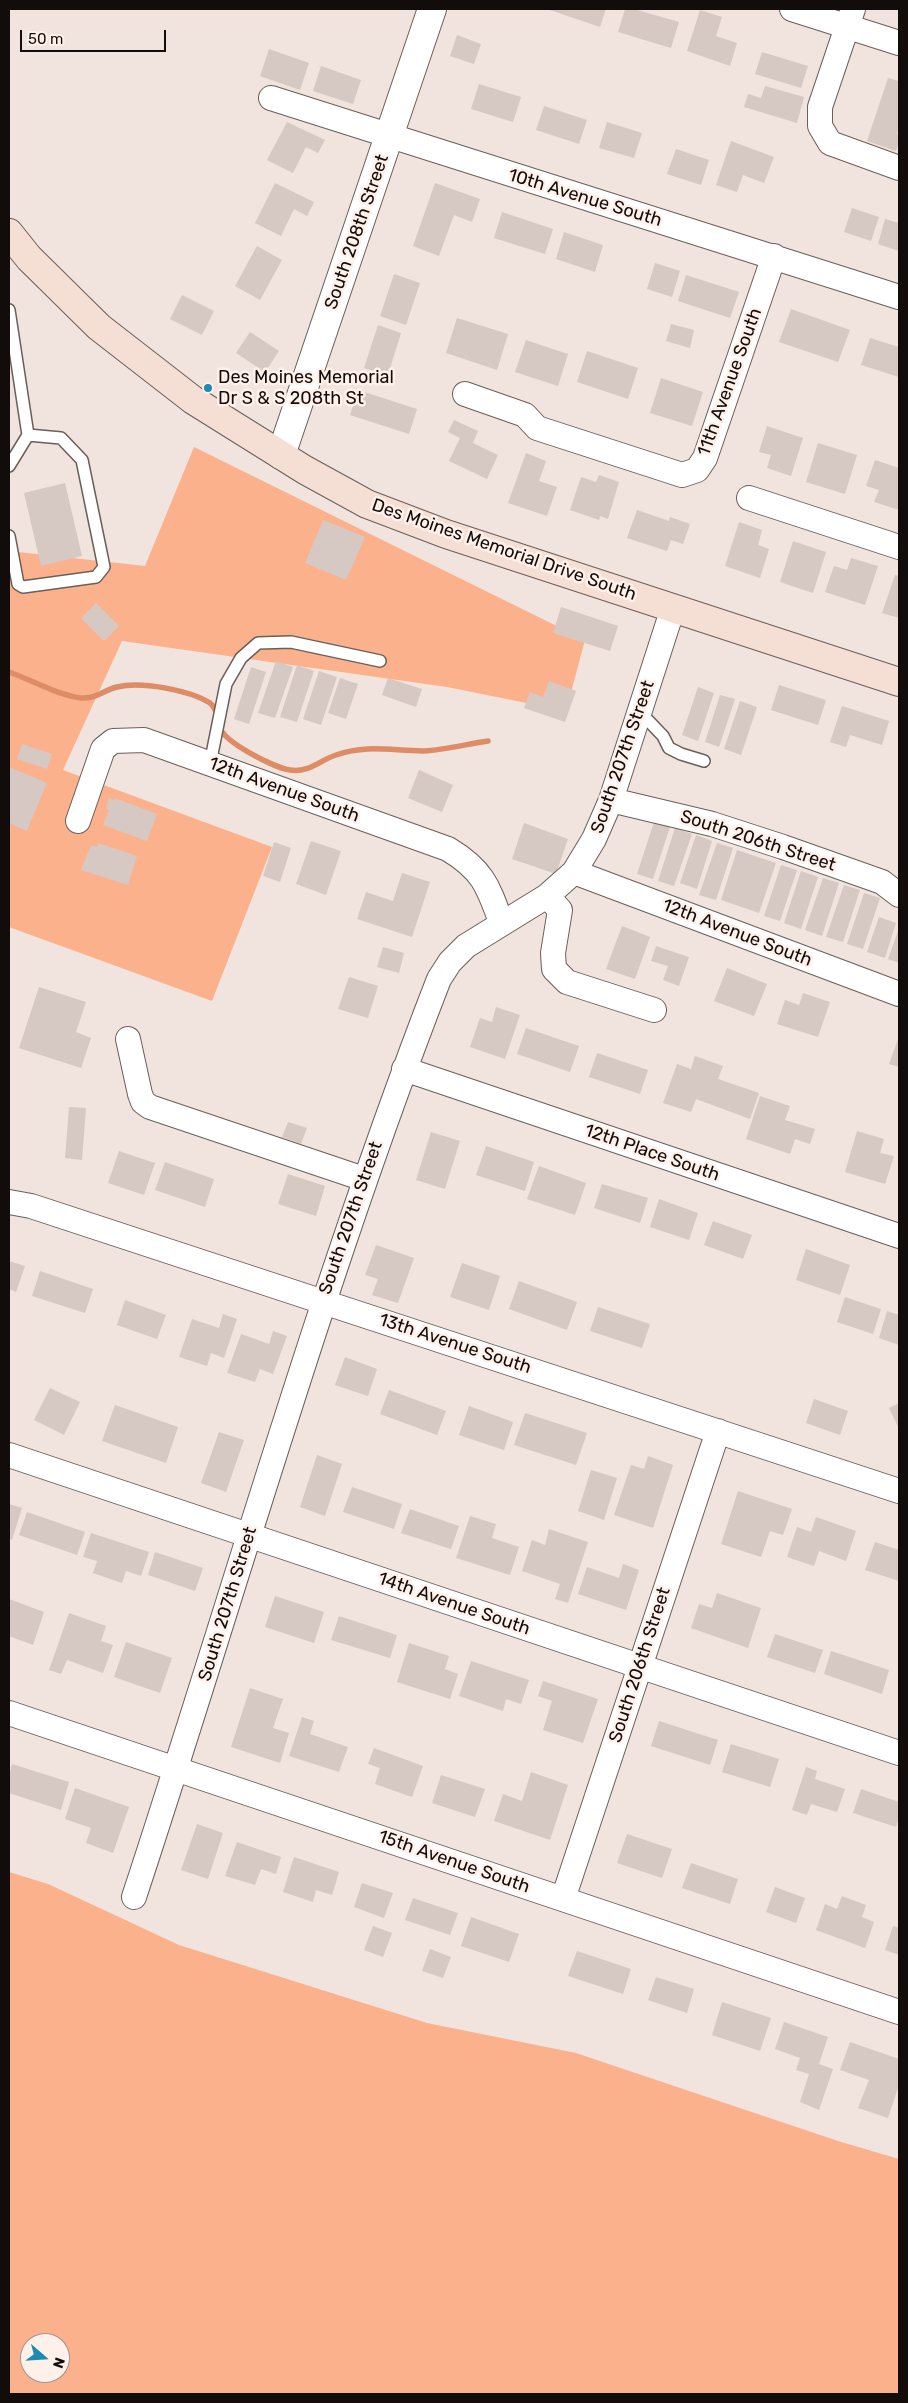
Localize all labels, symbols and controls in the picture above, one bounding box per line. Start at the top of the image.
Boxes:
scale bar [22,20,169,52]
text: 50 m [28,30,63,48]
street label: South 208th Street [320,152,394,312]
street label: 10th Avenue South [506,164,664,232]
street label: 11th Avenue South [693,305,767,459]
place label: Des Moines Memorial Dr S & S 208th St [218,367,394,409]
marker: Des Moines Memorial Dr S & S 208th St [202,382,214,394]
street label: Des Moines Memorial Drive South [369,494,639,606]
street label: South 207th Street [587,678,659,836]
street label: 12th Avenue South [206,753,362,827]
street label: South 206th Street [678,806,838,876]
street label: 12th Avenue South [659,895,815,971]
street label: 12th Place South [582,1120,722,1186]
street label: South 207th Street [315,1139,387,1297]
street label: 13th Avenue South [376,1309,534,1379]
street label: South 207th Street [194,1524,262,1684]
street label: 14th Avenue South [375,1568,533,1640]
street label: South 206th Street [605,1585,675,1745]
street label: 15th Avenue South [375,1826,533,1898]
north arrow [20,2333,70,2383]
text: N [49,2355,68,2370]

